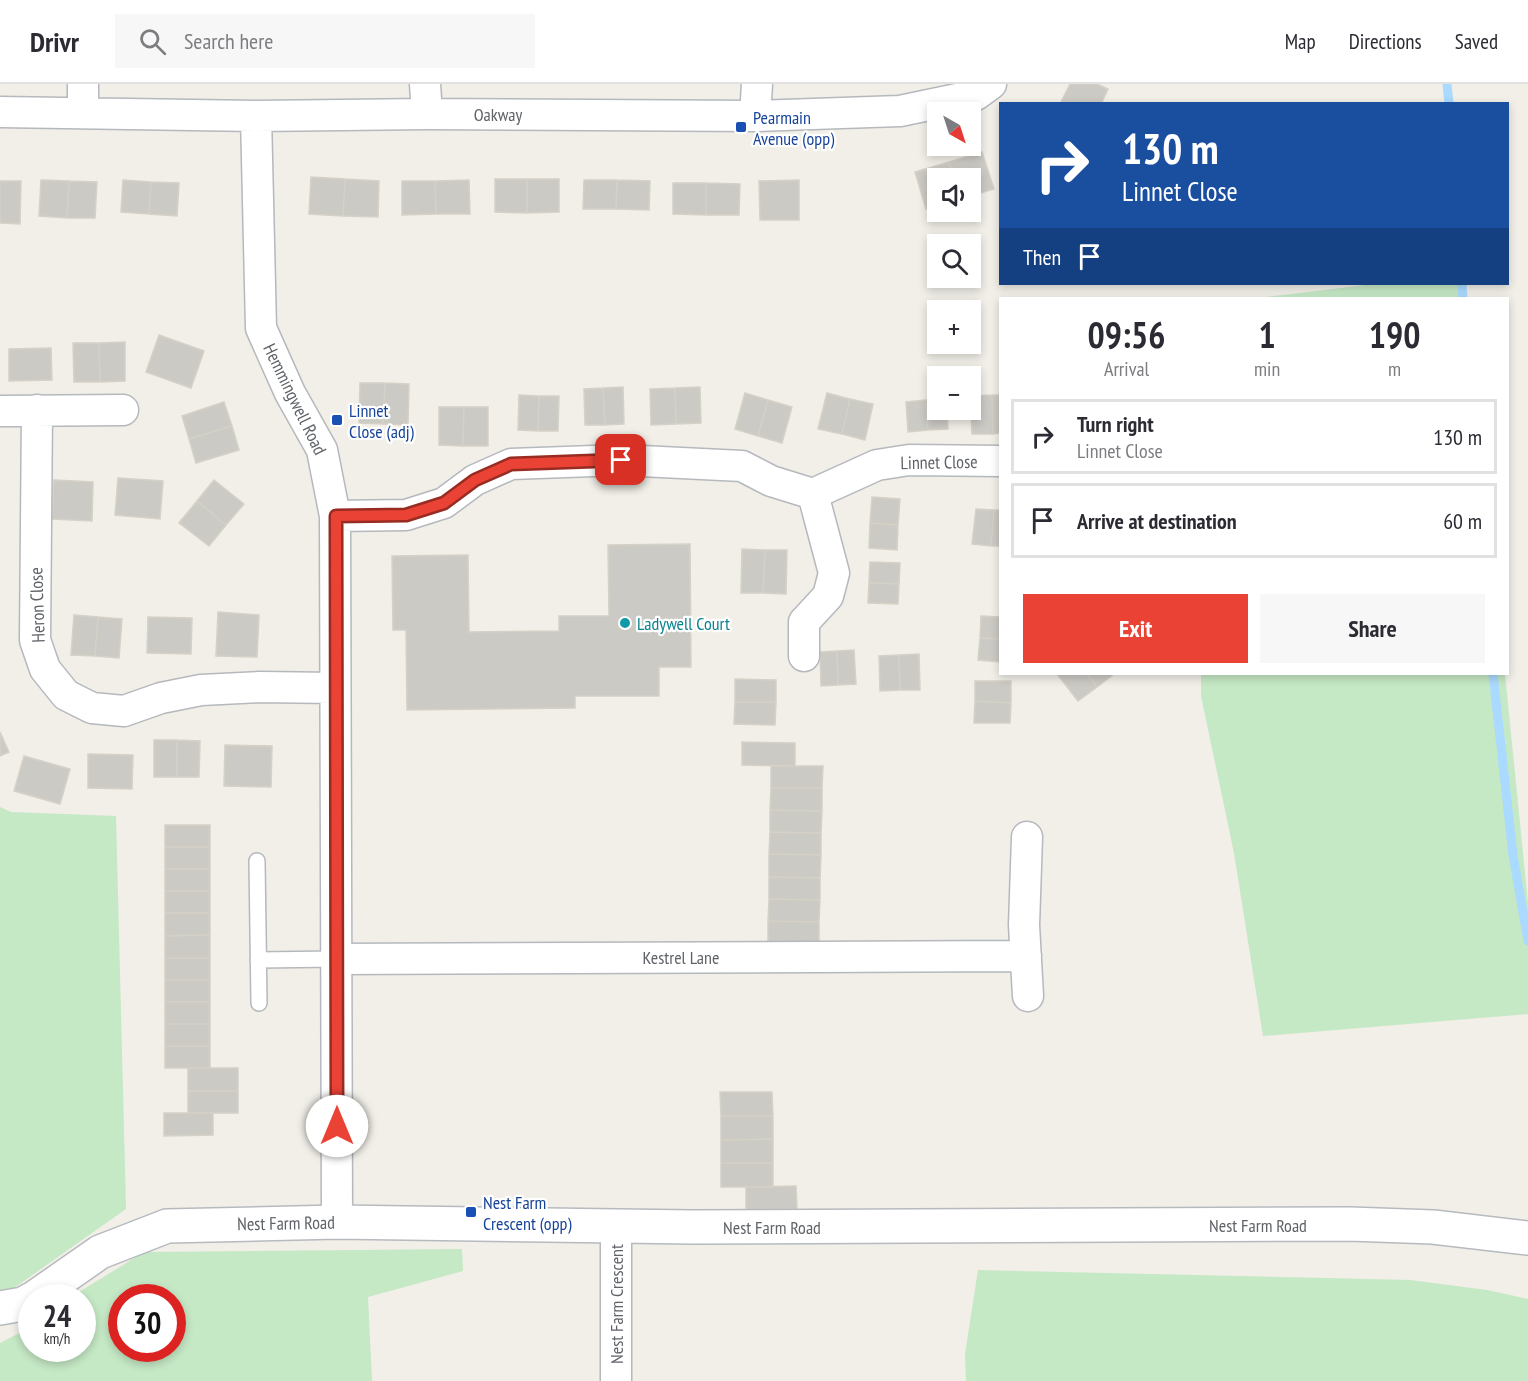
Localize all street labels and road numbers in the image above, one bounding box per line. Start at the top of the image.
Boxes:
street label: Oakway [474,103,523,126]
street label: Hemmingwell Road [258,340,332,458]
street label: Linnet Close [900,450,978,474]
street label: Heron Close [24,567,50,643]
street label: Kestrel Lane [643,946,719,969]
street label: Nest Farm Road [237,1211,335,1235]
street label: Nest Farm Road [1209,1214,1307,1237]
street label: Nest Farm Road [723,1216,821,1239]
street label: Nest Farm Crescent [605,1244,628,1364]

